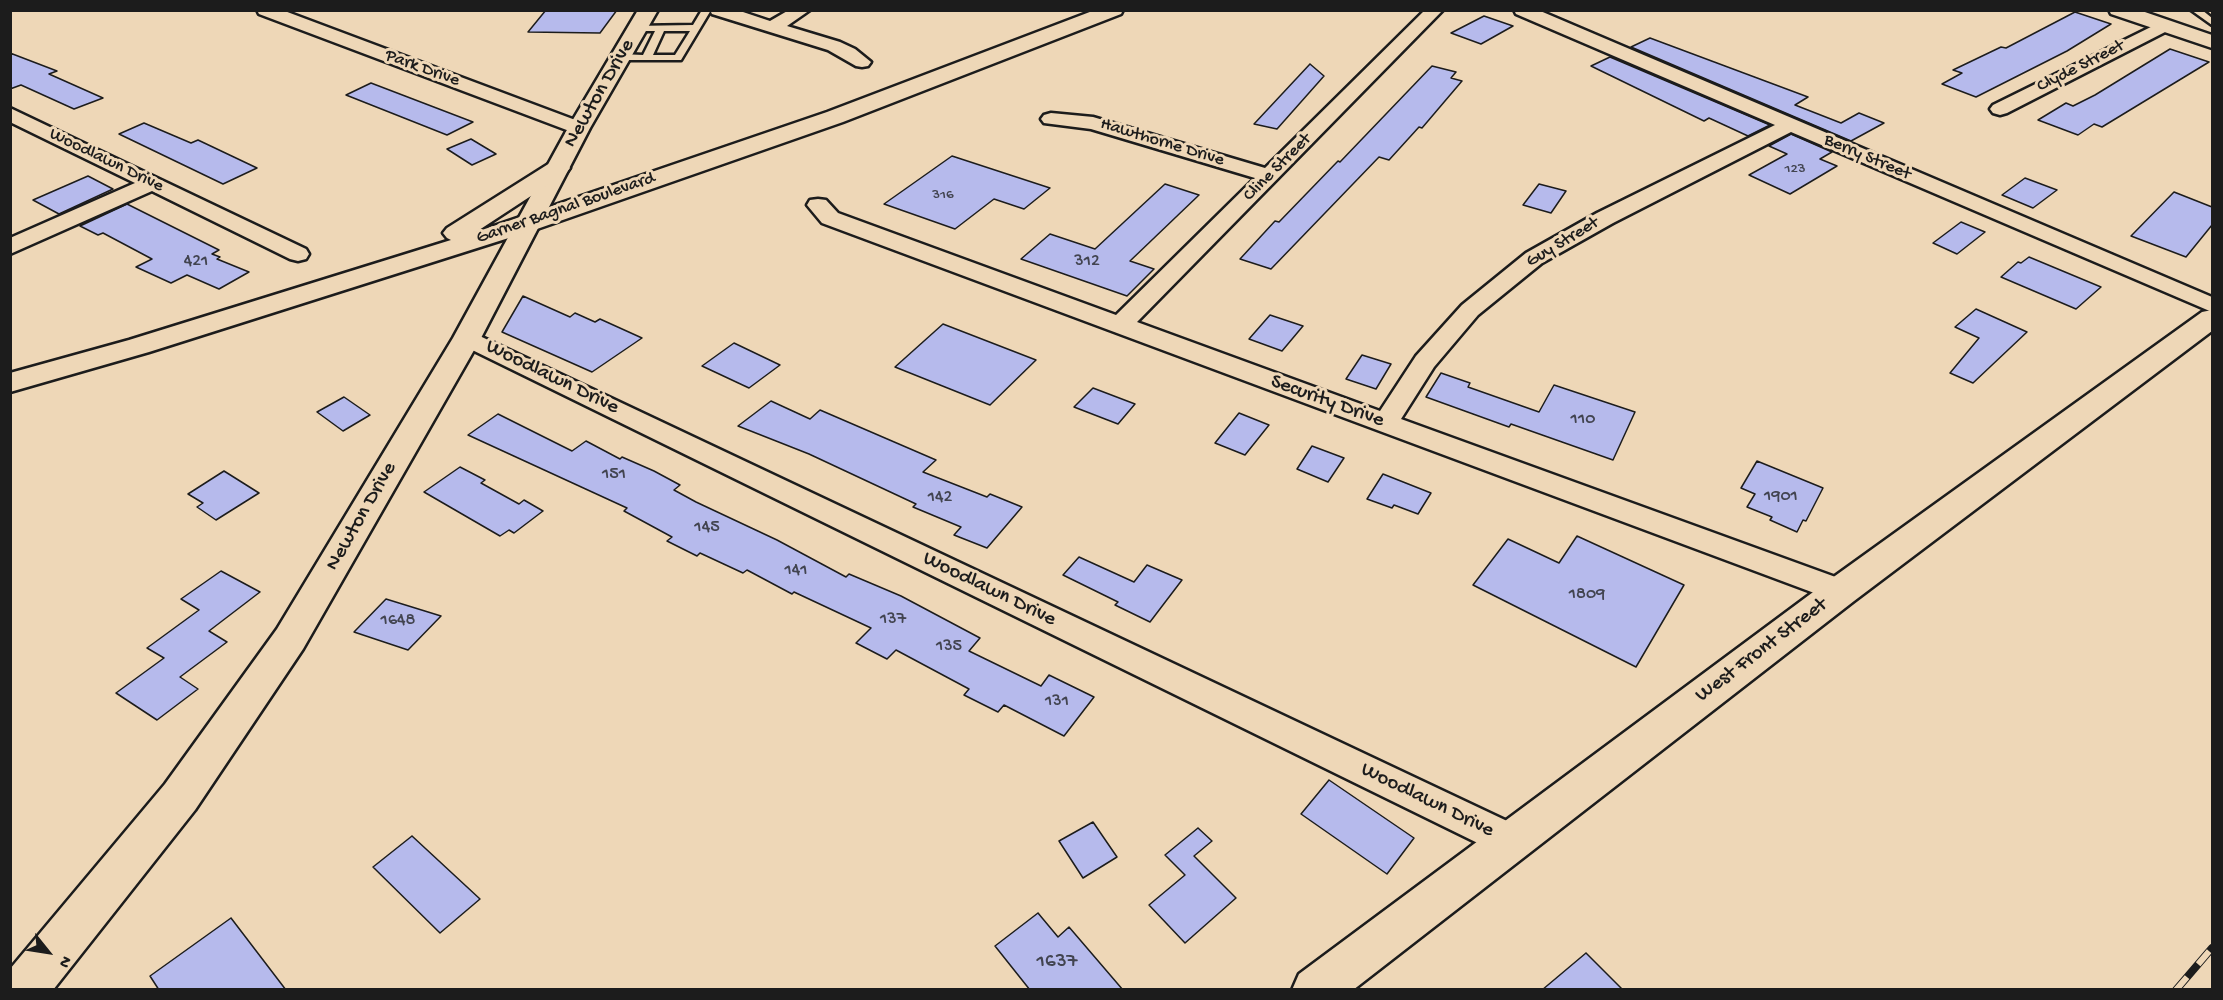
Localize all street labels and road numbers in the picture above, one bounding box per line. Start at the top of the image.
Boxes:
street label: Newton Drive [559,35,641,153]
street label: Clyde Street [2034,36,2128,98]
street label: Park Drive [382,46,462,92]
street label: Hawthorne Drive [1098,114,1226,172]
street label: Woodlawn Drive [45,124,167,198]
street label: Cline Street [1239,129,1317,207]
street label: Berry Street [1820,130,1914,186]
street label: Garner Bagnal Boulevard [474,168,658,250]
street label: Guy Street [1523,213,1603,273]
street label: Woodlawn Drive [481,335,623,421]
street label: Security Drive [1267,370,1387,434]
street label: Newton Drive [321,458,403,576]
street label: Woodlawn Drive [918,547,1060,633]
street label: West Front Street [1691,593,1833,709]
street label: Woodlawn Drive [1356,758,1498,844]

